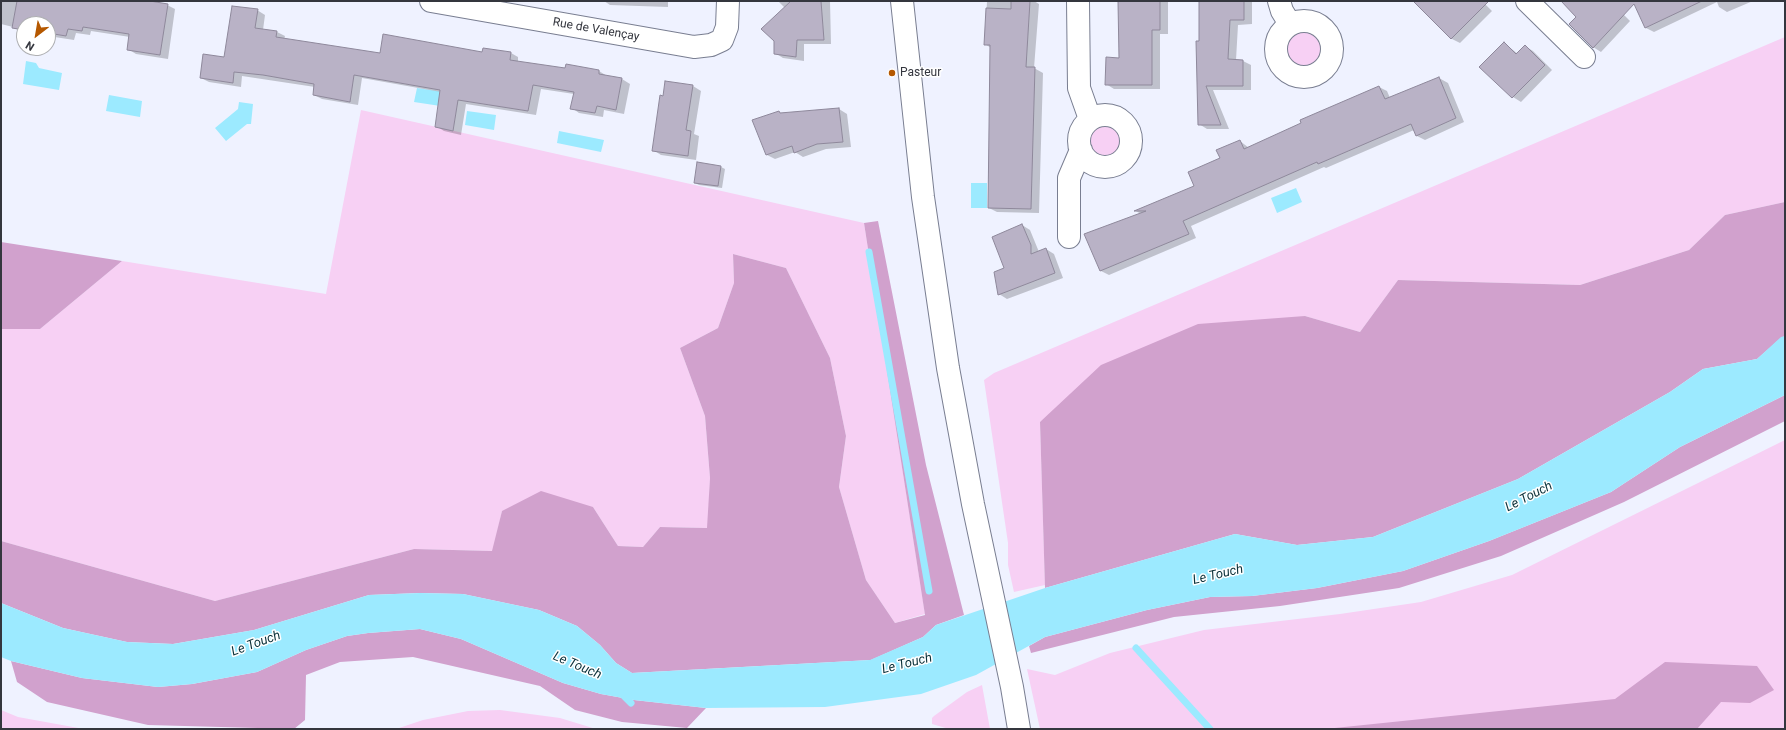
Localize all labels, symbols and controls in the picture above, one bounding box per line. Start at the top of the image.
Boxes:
street label: Rue de Valençay [552,15,640,45]
north arrow [16,16,56,56]
text: N [23,38,37,53]
place label: Pasteur [900,66,941,80]
marker: Pasteur [887,68,897,78]
water label: Le Touch [1503,478,1555,516]
water label: Le Touch [1191,562,1245,588]
water label: Le Touch [229,628,283,660]
water label: Le Touch [550,649,604,683]
water label: Le Touch [880,650,934,678]

